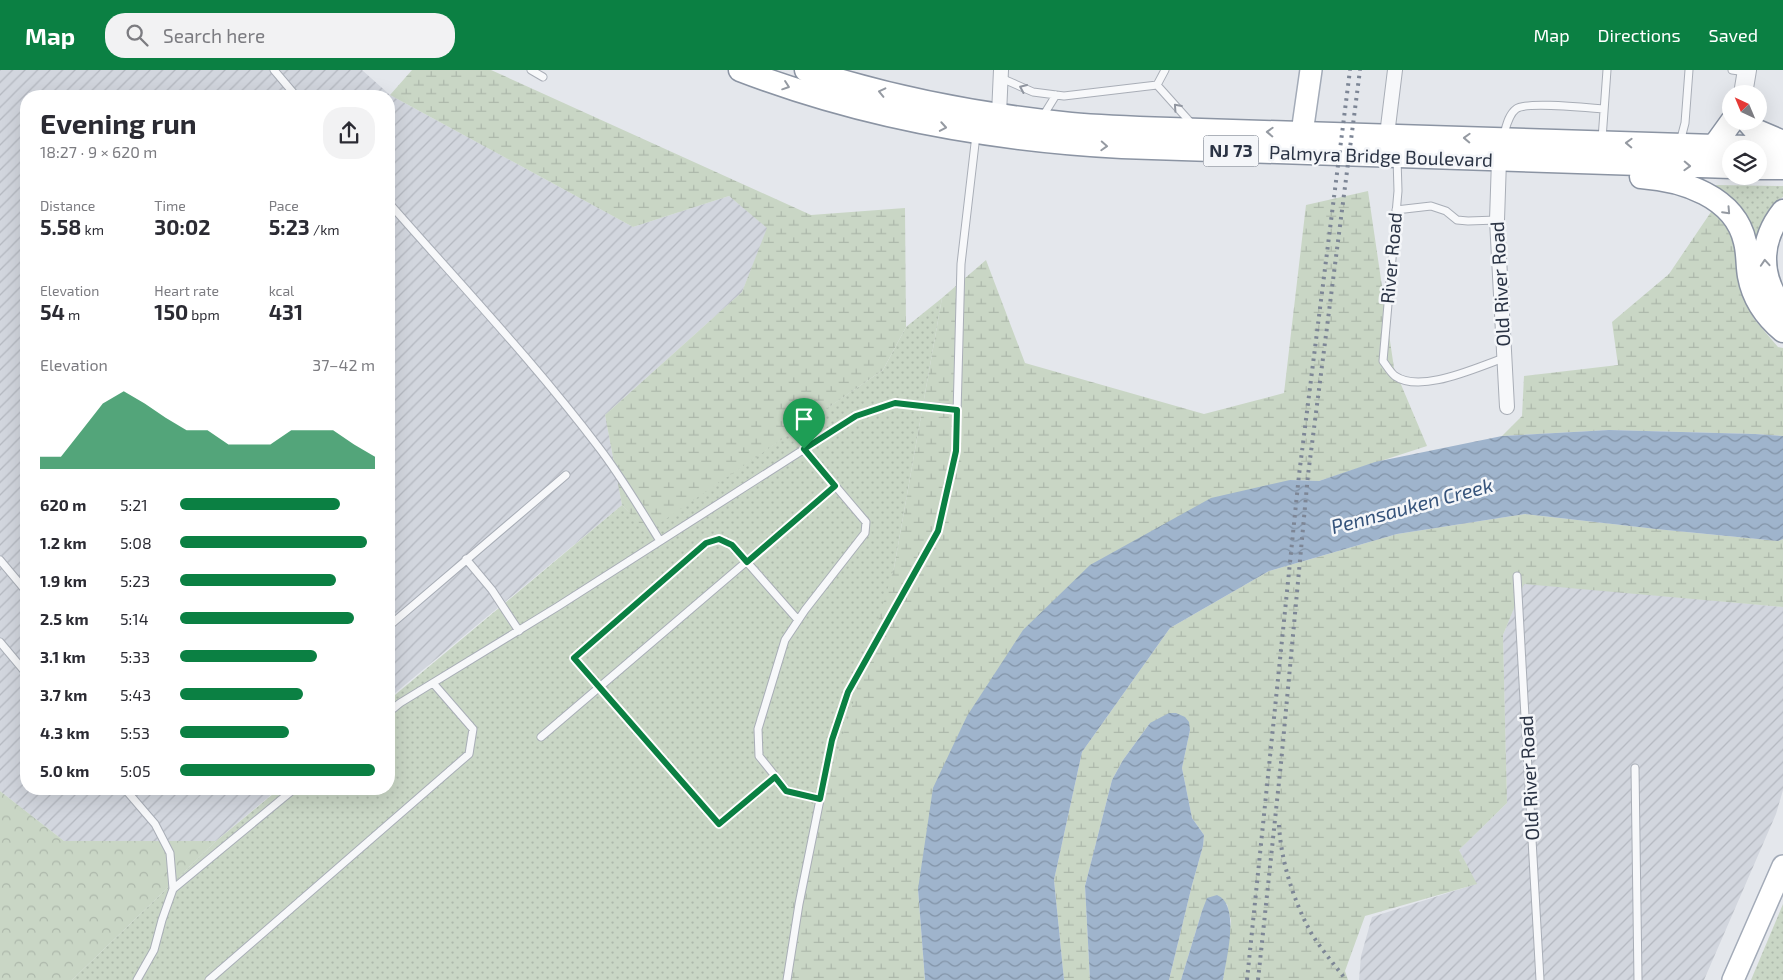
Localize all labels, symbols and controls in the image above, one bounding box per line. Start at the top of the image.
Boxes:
search box [105,13,455,58]
text: Map [25,21,75,50]
icon: search [123,21,151,49]
text: Search here [163,24,265,47]
text: Map [1533,24,1570,46]
text: Directions [1598,24,1681,46]
text: Saved [1709,24,1758,46]
one-way arrow [781,80,790,90]
one-way arrow [1019,84,1028,95]
north arrow [1722,85,1768,130]
map controls [1722,85,1767,185]
one-way arrow [878,87,887,98]
one-way arrow [1174,104,1183,113]
text: Evening run [40,106,197,140]
button: share [323,107,375,159]
one-way arrow [939,121,948,131]
one-way arrow [1265,127,1273,137]
one-way arrow [1463,133,1470,143]
road number: NJ 73 [1204,136,1258,166]
one-way arrow [1625,138,1633,149]
street label: Palmyra Bridge Boulevard [1269,140,1493,171]
button: layers [1722,140,1767,185]
one-way arrow [1101,141,1109,152]
text: 18:27 · 9 × 620 m [40,142,157,161]
one-way arrow [1683,160,1691,171]
text: Distance [40,197,95,214]
text: Time [154,197,186,214]
text: Pace [269,197,299,214]
one-way arrow [1721,205,1730,214]
street label: River Road [1375,211,1406,305]
text: 5.58 [40,214,81,239]
text: 30:02 [154,214,210,239]
text: 5:23 [269,214,310,239]
text: km [81,221,104,238]
text: /km [310,221,340,238]
street label: Old River Road [1485,221,1514,347]
one-way arrow [1760,259,1771,267]
text: Elevation [40,282,99,299]
text: Heart rate [154,282,219,299]
text: kcal [269,282,294,299]
text: 54 [40,299,65,324]
text: 150 [154,299,188,324]
text: 431 [269,299,303,324]
text: m [65,306,80,323]
text: bpm [188,306,220,323]
text: Elevation [40,355,108,374]
text: 37–42 m [312,355,375,374]
pin [783,398,825,449]
icon: arrive [790,405,818,433]
water label: Pennsauken Creek [1328,472,1495,538]
text: 620 m [40,495,86,514]
text: 5:21 [120,495,148,514]
text: 1.2 km [40,533,87,552]
text: 5:08 [120,533,152,552]
text: 1.9 km [40,571,87,590]
text: 5:23 [120,571,150,590]
text: 2.5 km [40,609,89,628]
text: 5:14 [120,609,149,628]
text: 3.1 km [40,647,86,666]
text: 5:33 [120,647,150,666]
text: 3.7 km [40,685,87,704]
text: 5:43 [120,685,151,704]
street label: Old River Road [1514,715,1543,841]
text: 4.3 km [40,723,90,742]
text: 5:53 [120,723,150,742]
text: 5.0 km [40,761,89,780]
text: 5:05 [120,761,151,780]

